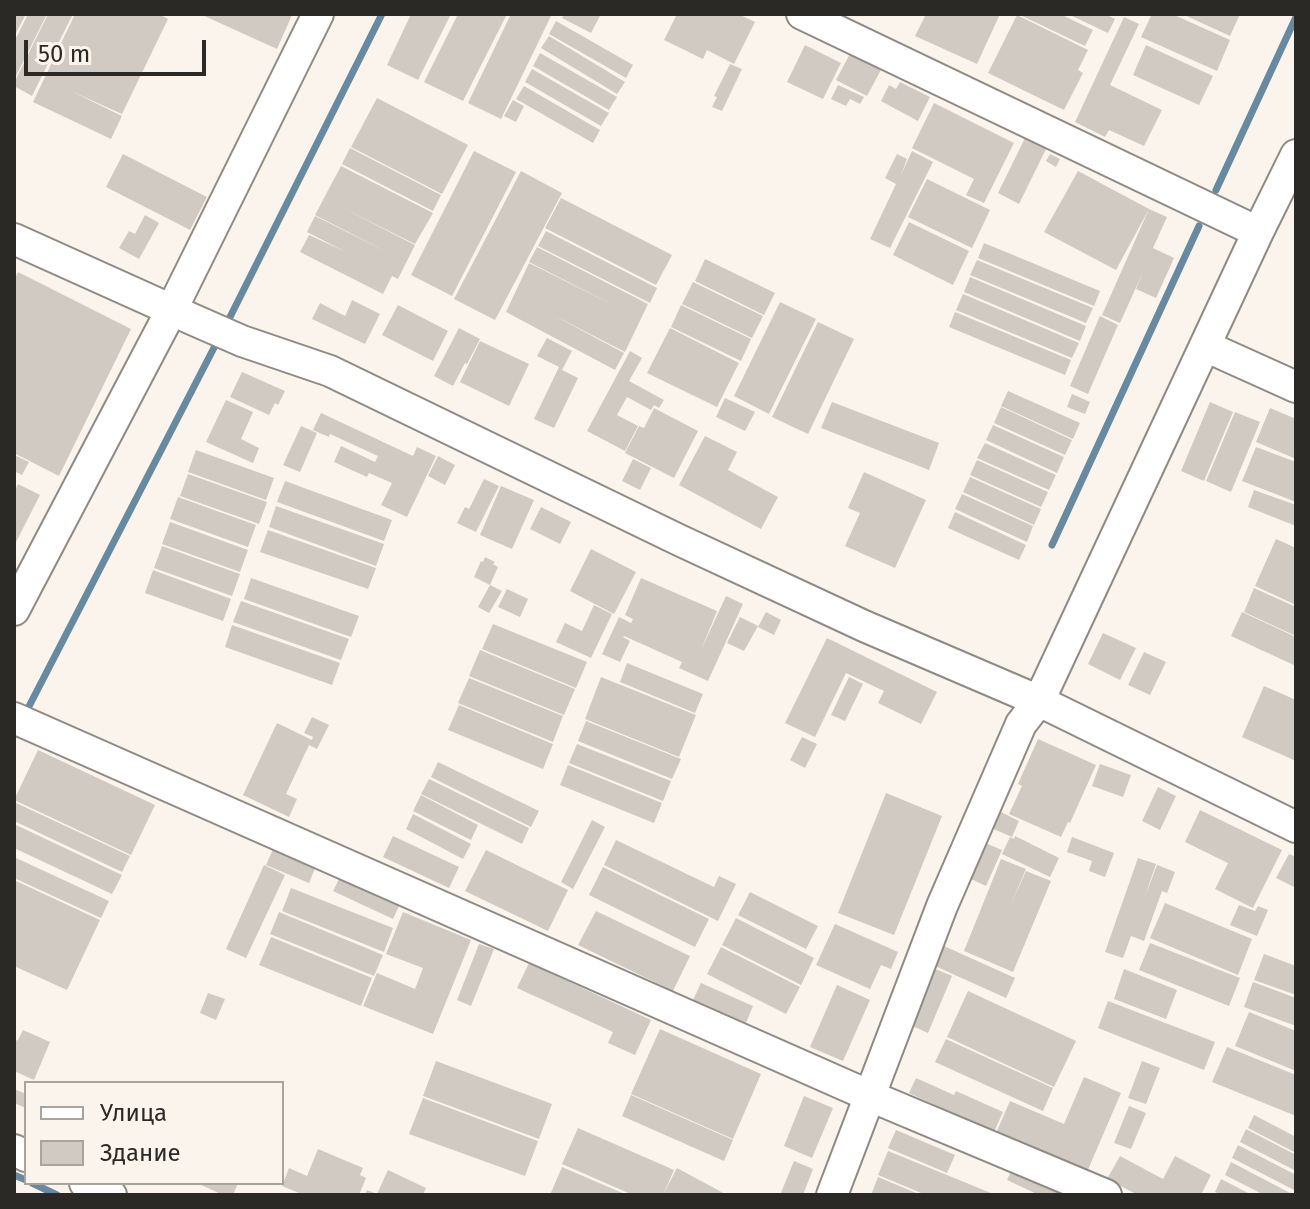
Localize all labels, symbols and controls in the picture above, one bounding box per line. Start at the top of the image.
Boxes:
scale bar [28,24,210,74]
text: 50 m [38,40,90,68]
legend [24,1081,284,1185]
text: Улица [100,1099,167,1127]
text: Здание [100,1139,181,1167]

